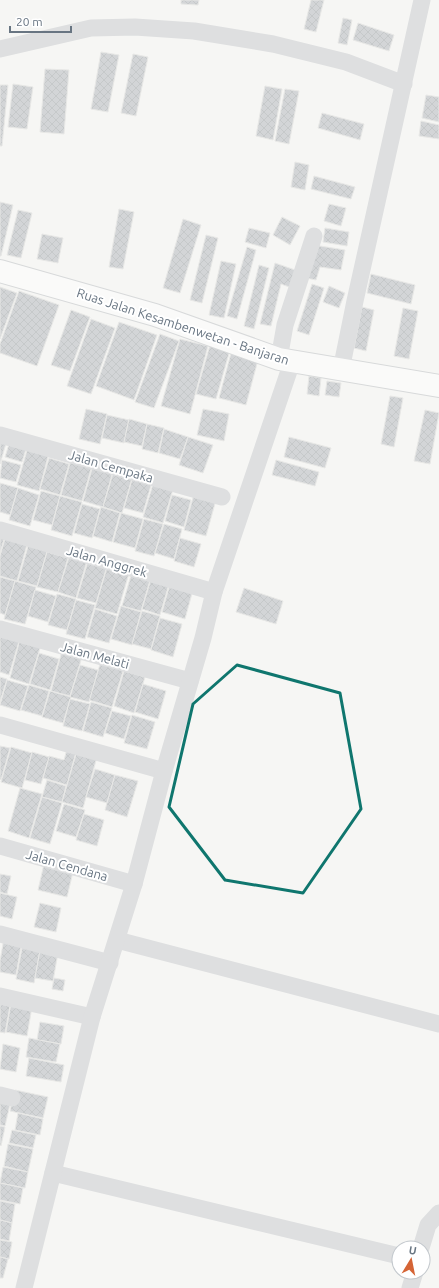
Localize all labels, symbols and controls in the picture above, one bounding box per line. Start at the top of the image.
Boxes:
scale bar [10,8,71,34]
text: 20 m [16,15,43,28]
street label: Ruas Jalan Kesambenwetan - Banjaran [75,285,291,367]
street label: Jalan Cempaka [67,447,155,485]
street label: Jalan Anggrek [65,543,149,579]
street label: Jalan Melati [59,639,131,671]
street label: Jalan Cendana [24,847,110,883]
north arrow [391,1240,431,1280]
text: U [408,1244,418,1257]

